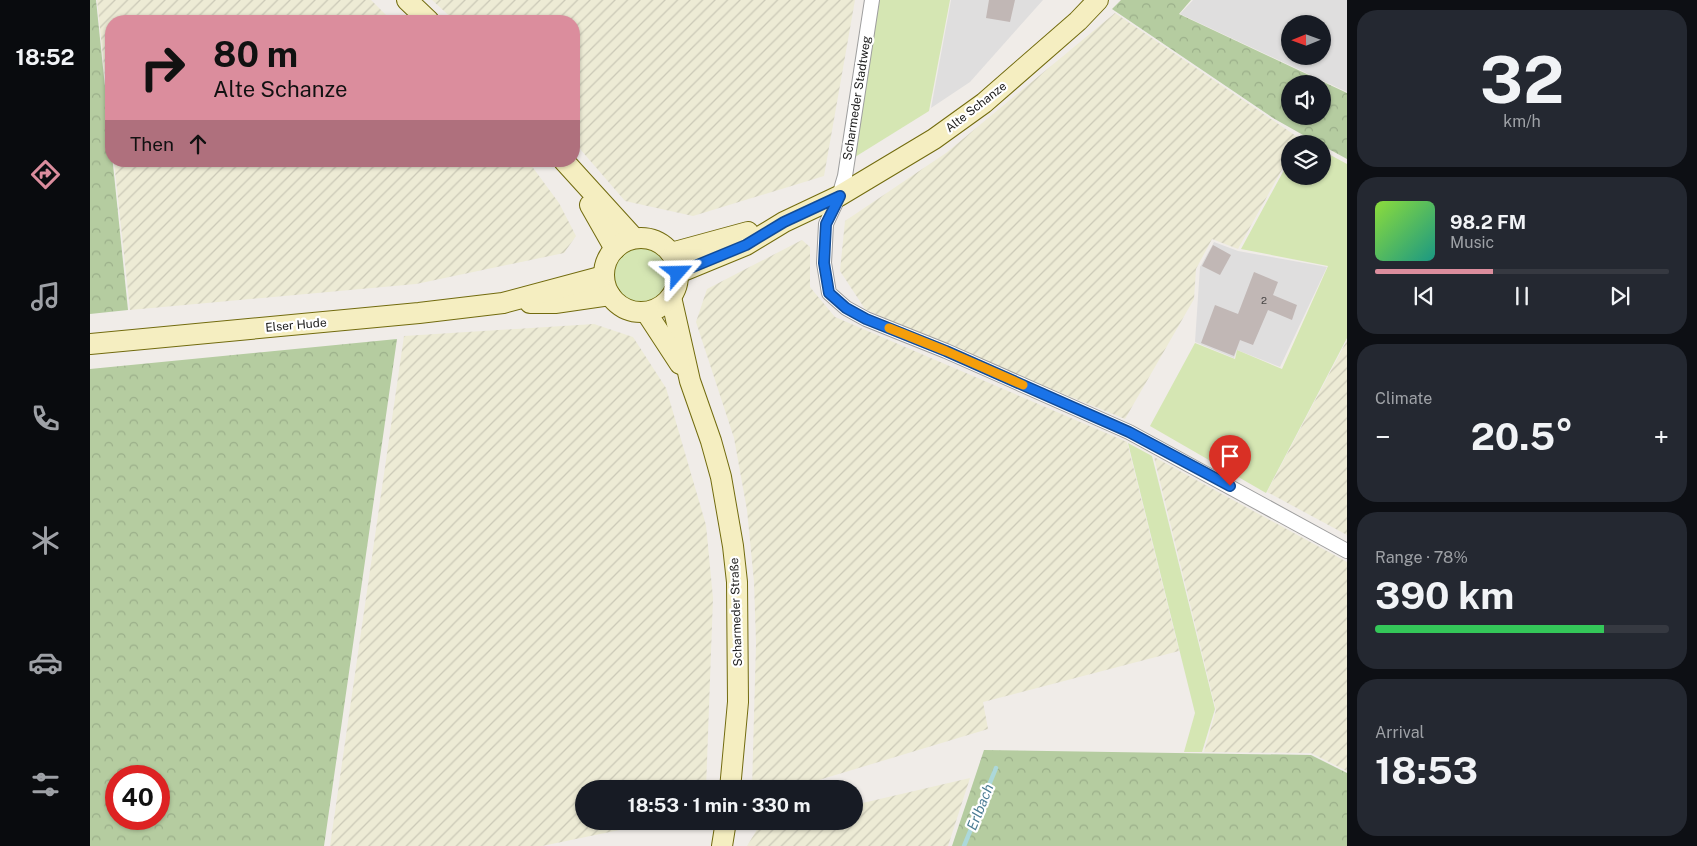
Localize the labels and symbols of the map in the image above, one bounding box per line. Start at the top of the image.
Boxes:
north arrow [1281,15,1331,65]
street label: Scharmeder Stadtweg [840,35,874,161]
street label: Alte Schanze [943,79,1009,135]
position arrow [651,246,703,298]
house number: 2 [1261,294,1267,306]
street label: Elser Hude [265,315,327,335]
pin [1209,435,1251,486]
street label: Scharmeder Straße [727,557,745,667]
speed limit sign: 40 [105,765,170,830]
water label: Erlbach [964,782,996,832]

